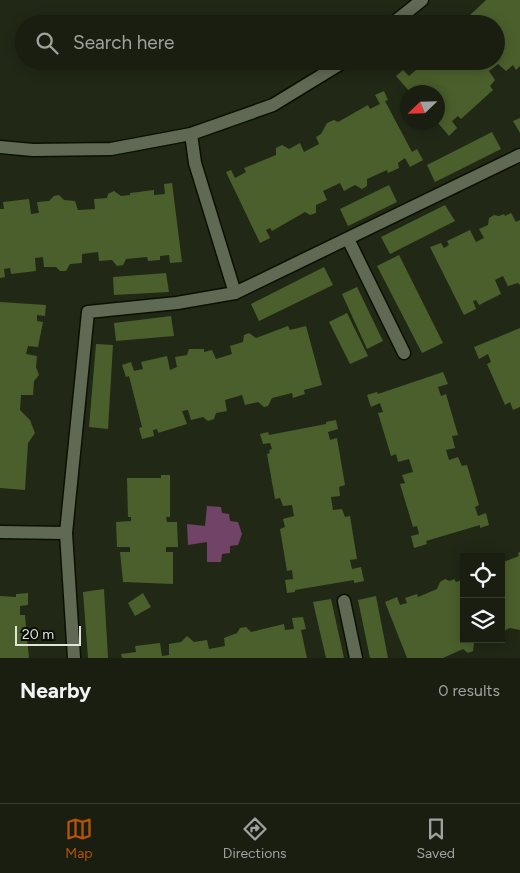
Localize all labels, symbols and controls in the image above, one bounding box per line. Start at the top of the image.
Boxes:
search box [15,15,505,70]
icon: search [33,29,61,57]
text: Search here [73,31,175,54]
north arrow [400,85,445,130]
map controls [460,553,505,643]
button: locate [460,553,505,598]
button: layers [460,598,505,643]
scale bar [15,623,81,646]
text: 20 m [22,626,54,643]
text: Nearby [20,678,91,703]
text: 0 results [438,681,500,700]
tab: Map [65,815,93,862]
tab: Directions [223,815,287,862]
tab: Saved [416,815,455,862]

